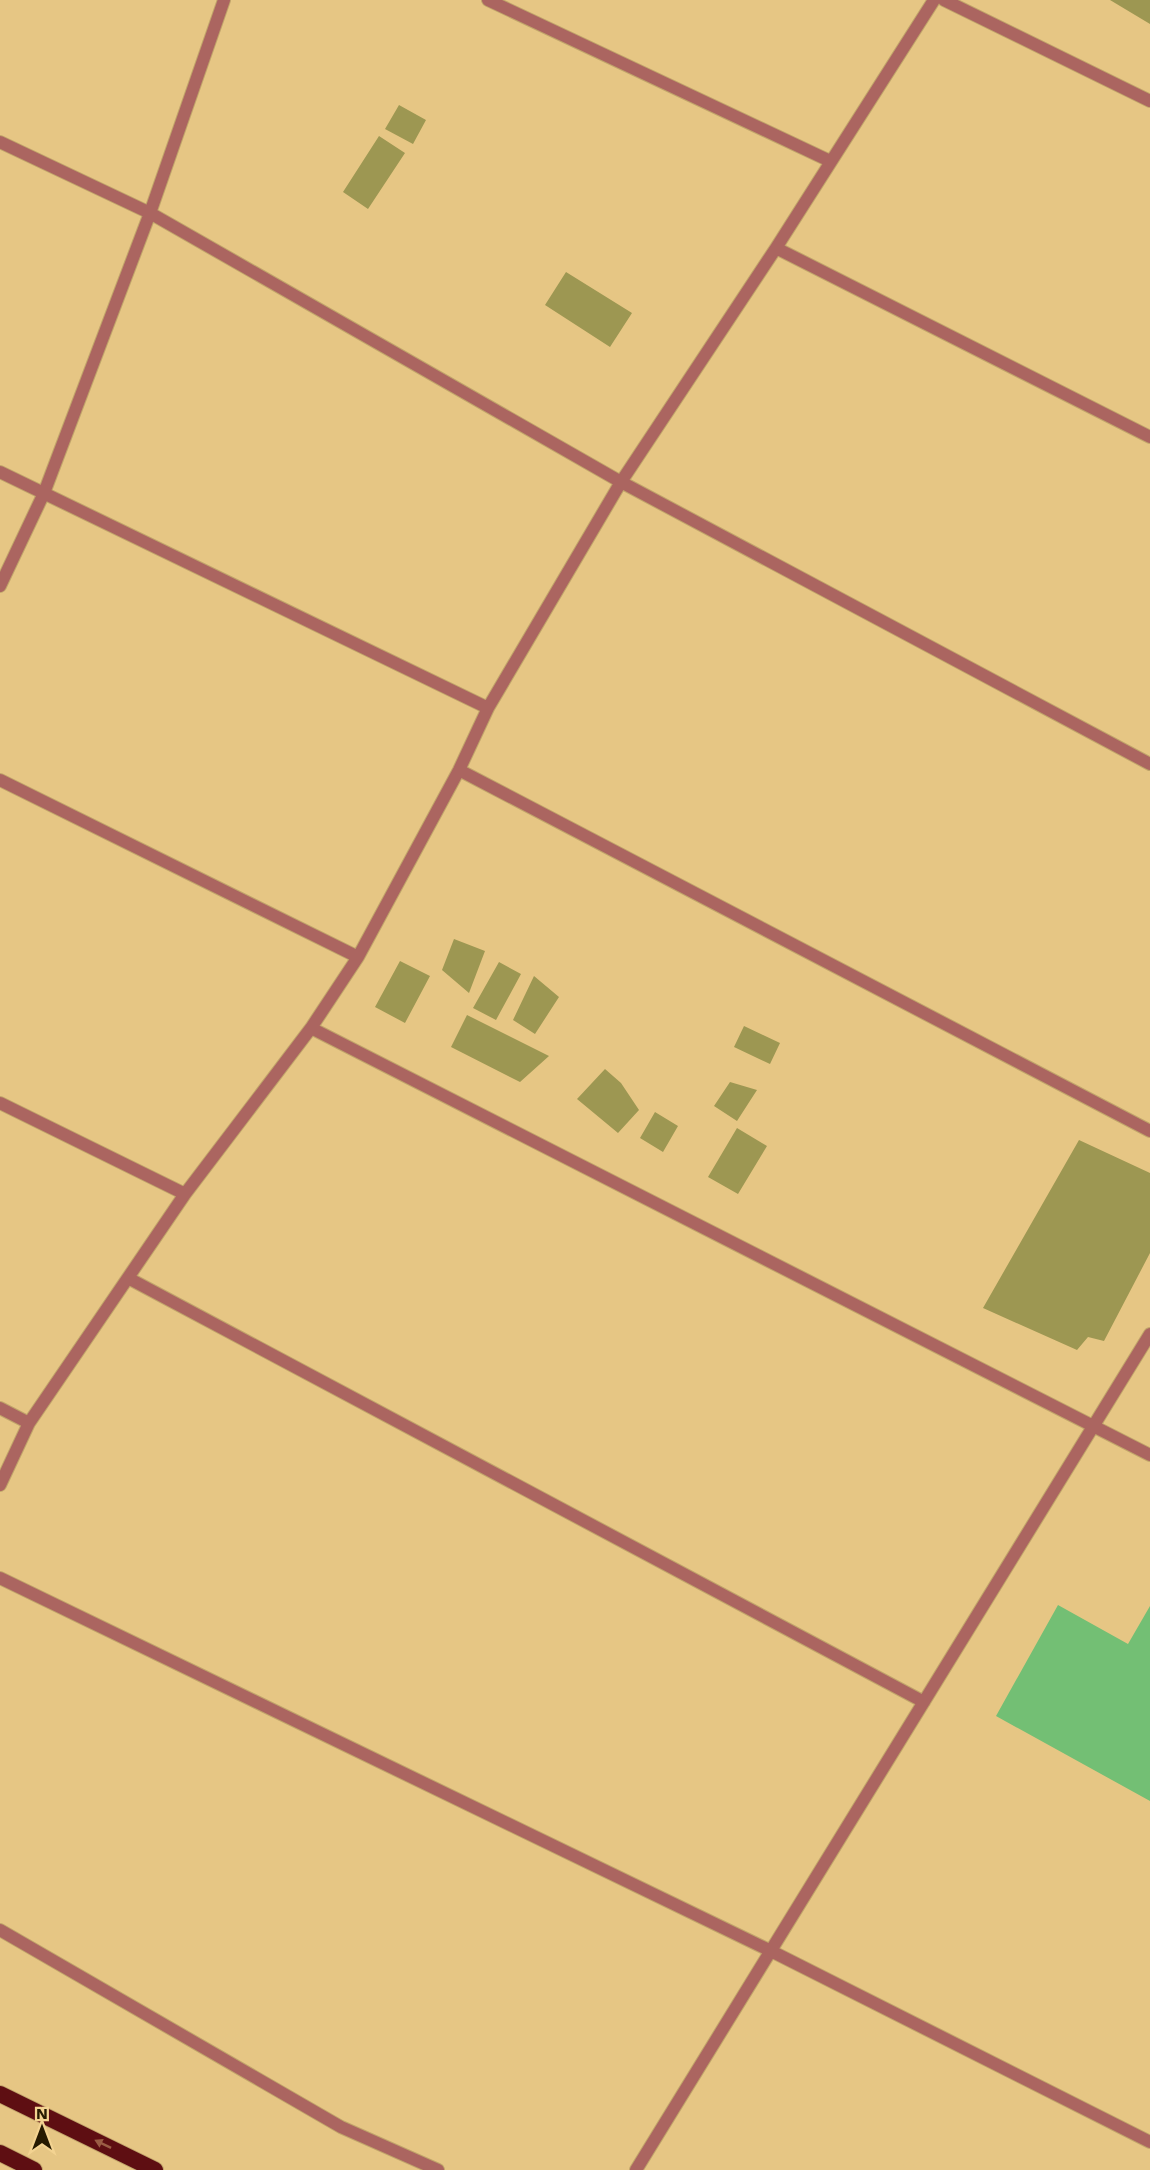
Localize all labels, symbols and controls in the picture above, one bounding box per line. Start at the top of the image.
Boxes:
north arrow [12,2098,72,2158]
text: N [36,2104,48,2123]
one-way arrow [94,2140,111,2149]

